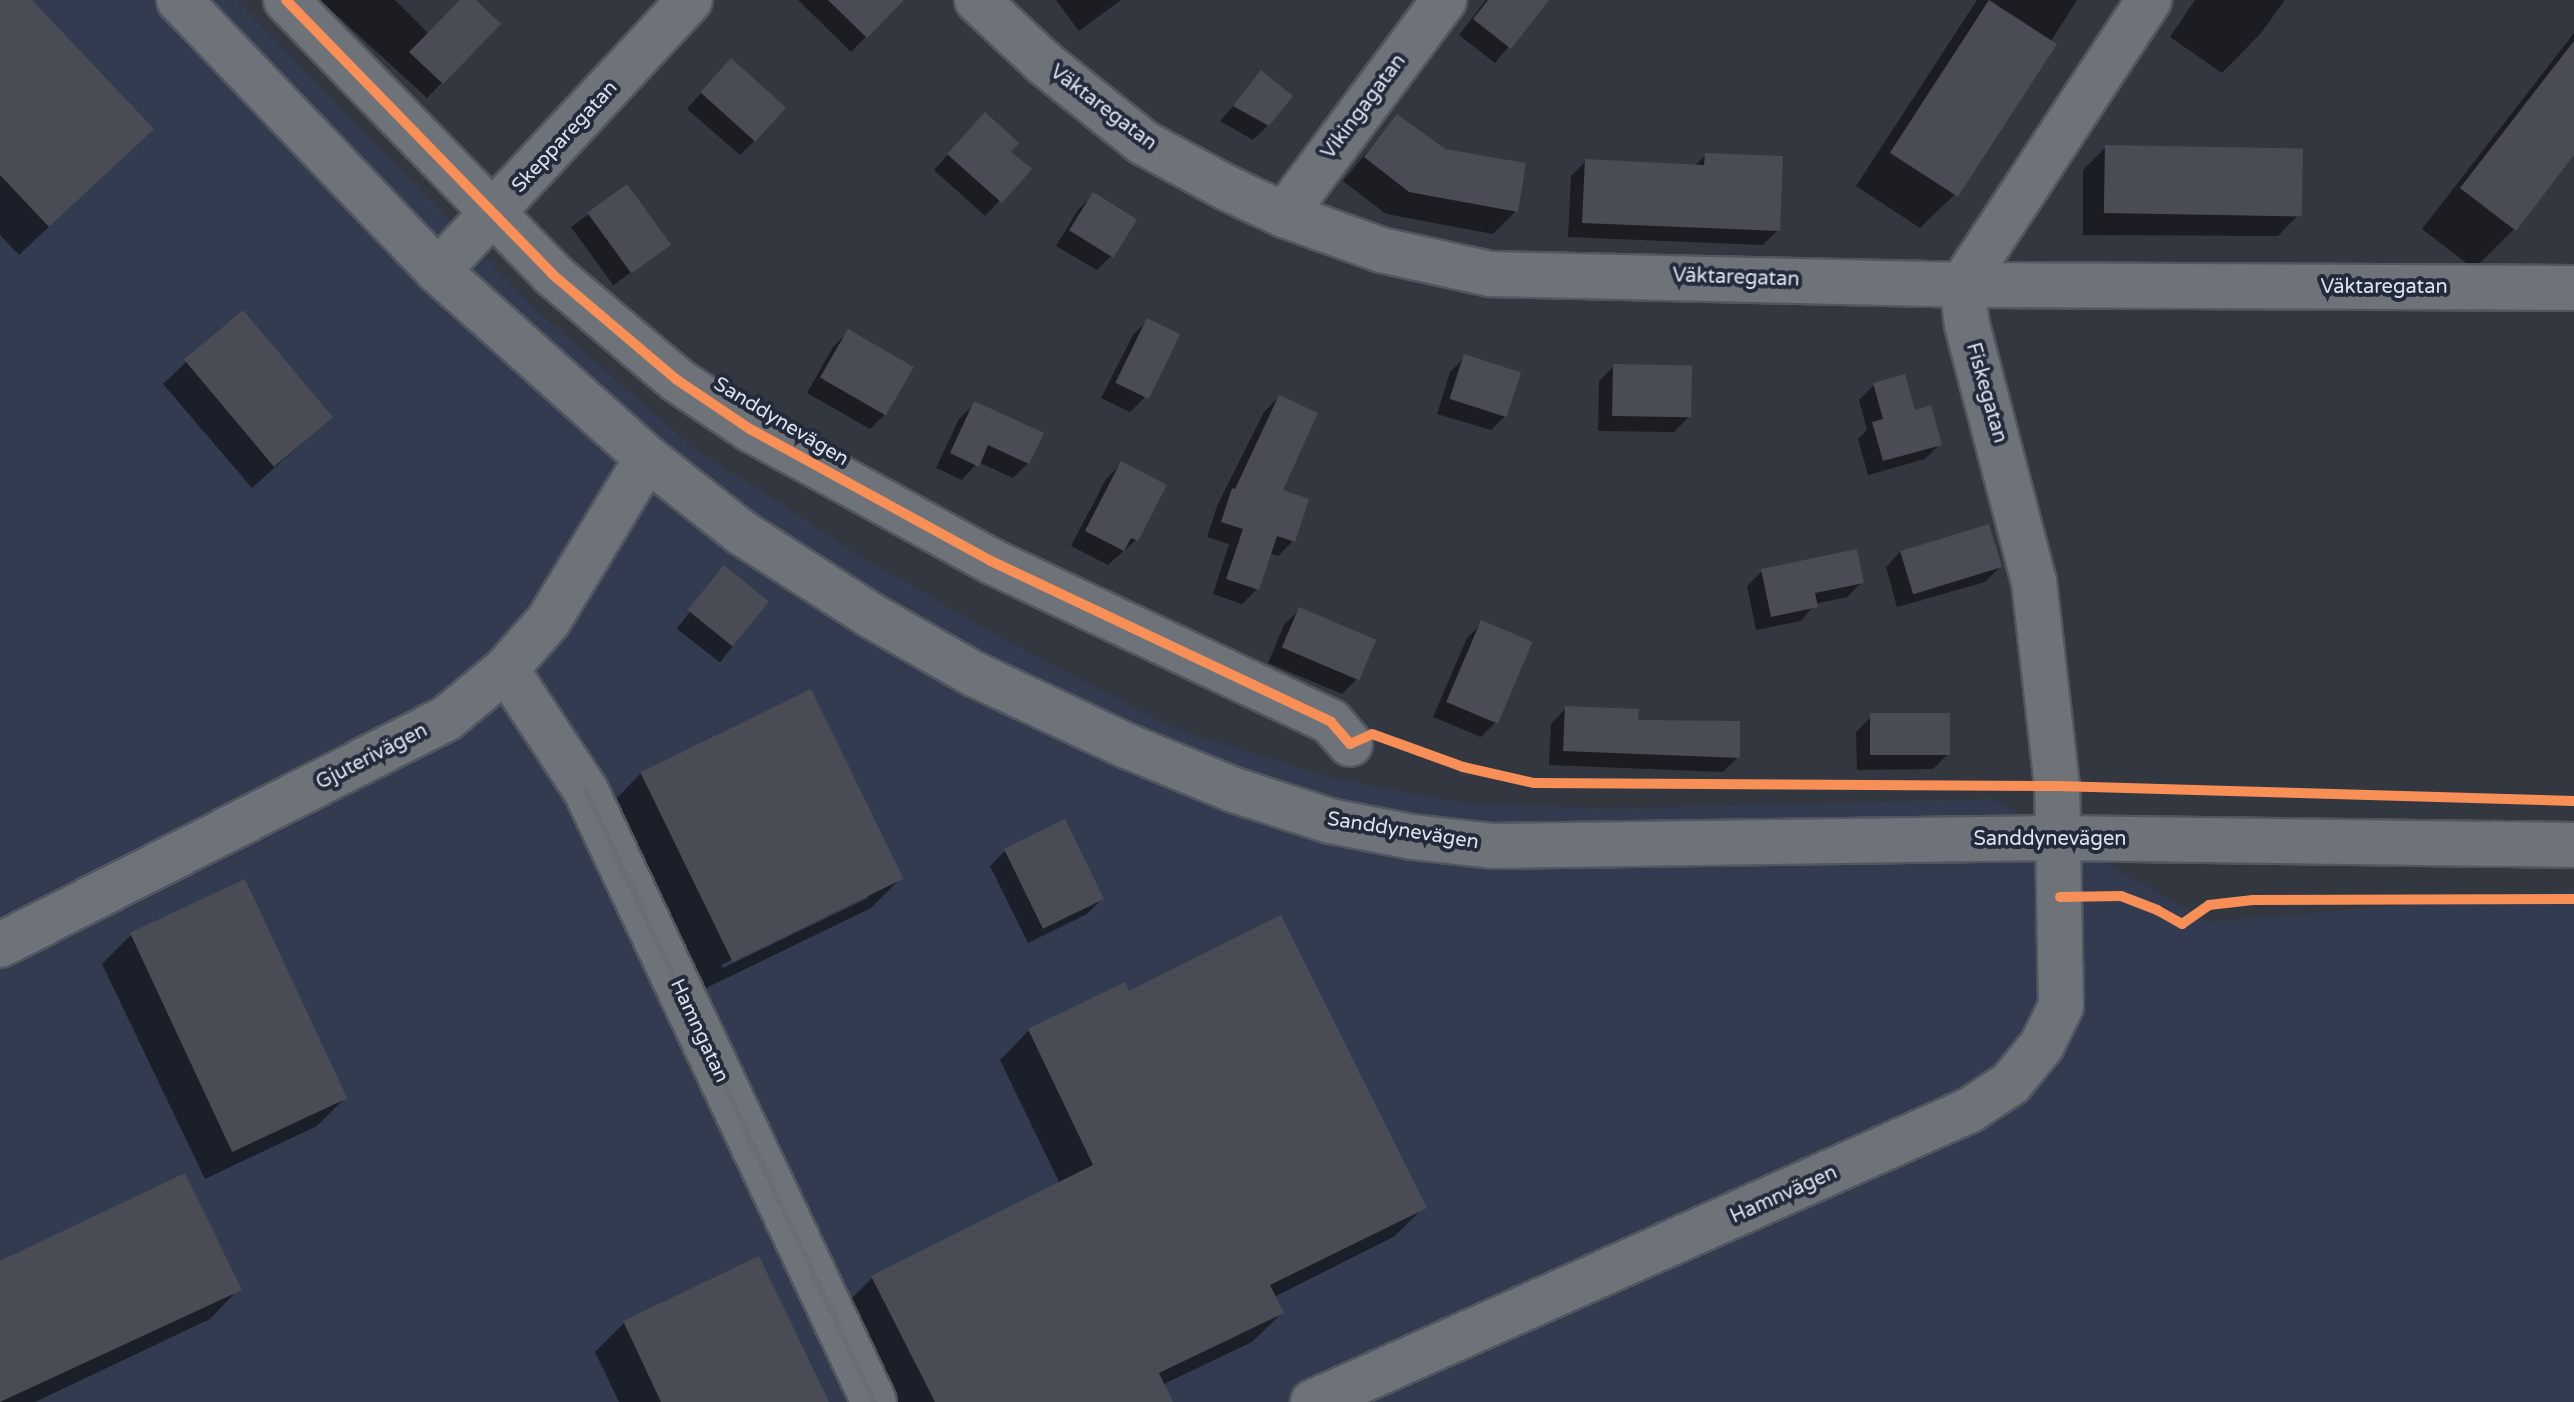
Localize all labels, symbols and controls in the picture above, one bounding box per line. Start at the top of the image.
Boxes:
street label: Vikingagatan [1317,50,1411,164]
street label: Väktaregatan [1045,60,1161,156]
street label: Skepparegatan [507,76,623,198]
street label: Väktaregatan [1672,264,1800,292]
street label: Väktaregatan [2320,275,2448,299]
street label: Fiskegatan [1960,340,2012,446]
street label: Sanddynevägen [709,372,853,472]
street label: Gjuterivägen [312,719,432,795]
street label: Sanddynevägen [1326,807,1480,855]
street label: Sanddynevägen [1974,827,2126,851]
street label: Hamngatan [665,975,733,1087]
street label: Hamnvägen [1727,1161,1841,1229]

